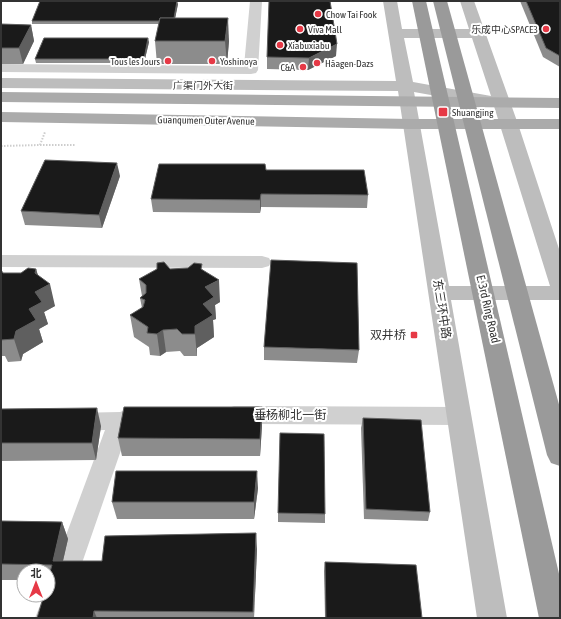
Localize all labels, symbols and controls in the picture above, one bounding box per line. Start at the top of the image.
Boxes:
marker: Chow Tai Fook [313,9,323,19]
place label: Chow Tai Fook [326,9,378,20]
marker: Viva Mall [295,24,305,34]
place label: Viva Mall [308,24,342,35]
place label: 乐成中心SPACE3 [471,24,538,35]
marker: 乐成中心SPACE3 [541,24,551,34]
marker: Xiabuxiabu [275,40,285,50]
place label: Xiabuxiabu [288,40,330,51]
place label: Tous les Jours [111,56,160,67]
marker: Tous les Jours [163,56,173,66]
marker: Yoshinoya [207,56,217,66]
place label: Yoshinoya [220,56,258,67]
marker: Häagen-Dazs [312,58,322,68]
place label: Häagen-Dazs [325,58,374,69]
place label: C&A [280,62,295,73]
marker: C&A [298,62,308,72]
street label: 广渠门外大街 [173,80,233,91]
marker: Shuangjing [437,106,449,118]
place label: Shuangjing [452,107,494,118]
street label: Guanqumen Outer Avenue [157,114,255,127]
street label: E. 3rd Ring Road [473,273,503,345]
street label: 东三环中路 [430,278,454,340]
place label: 双井桥 [370,328,406,342]
marker: 双井桥 [409,330,419,340]
street label: 垂杨柳北一街 [254,408,326,422]
north arrow [16,563,56,603]
text: 北 [31,567,42,579]

